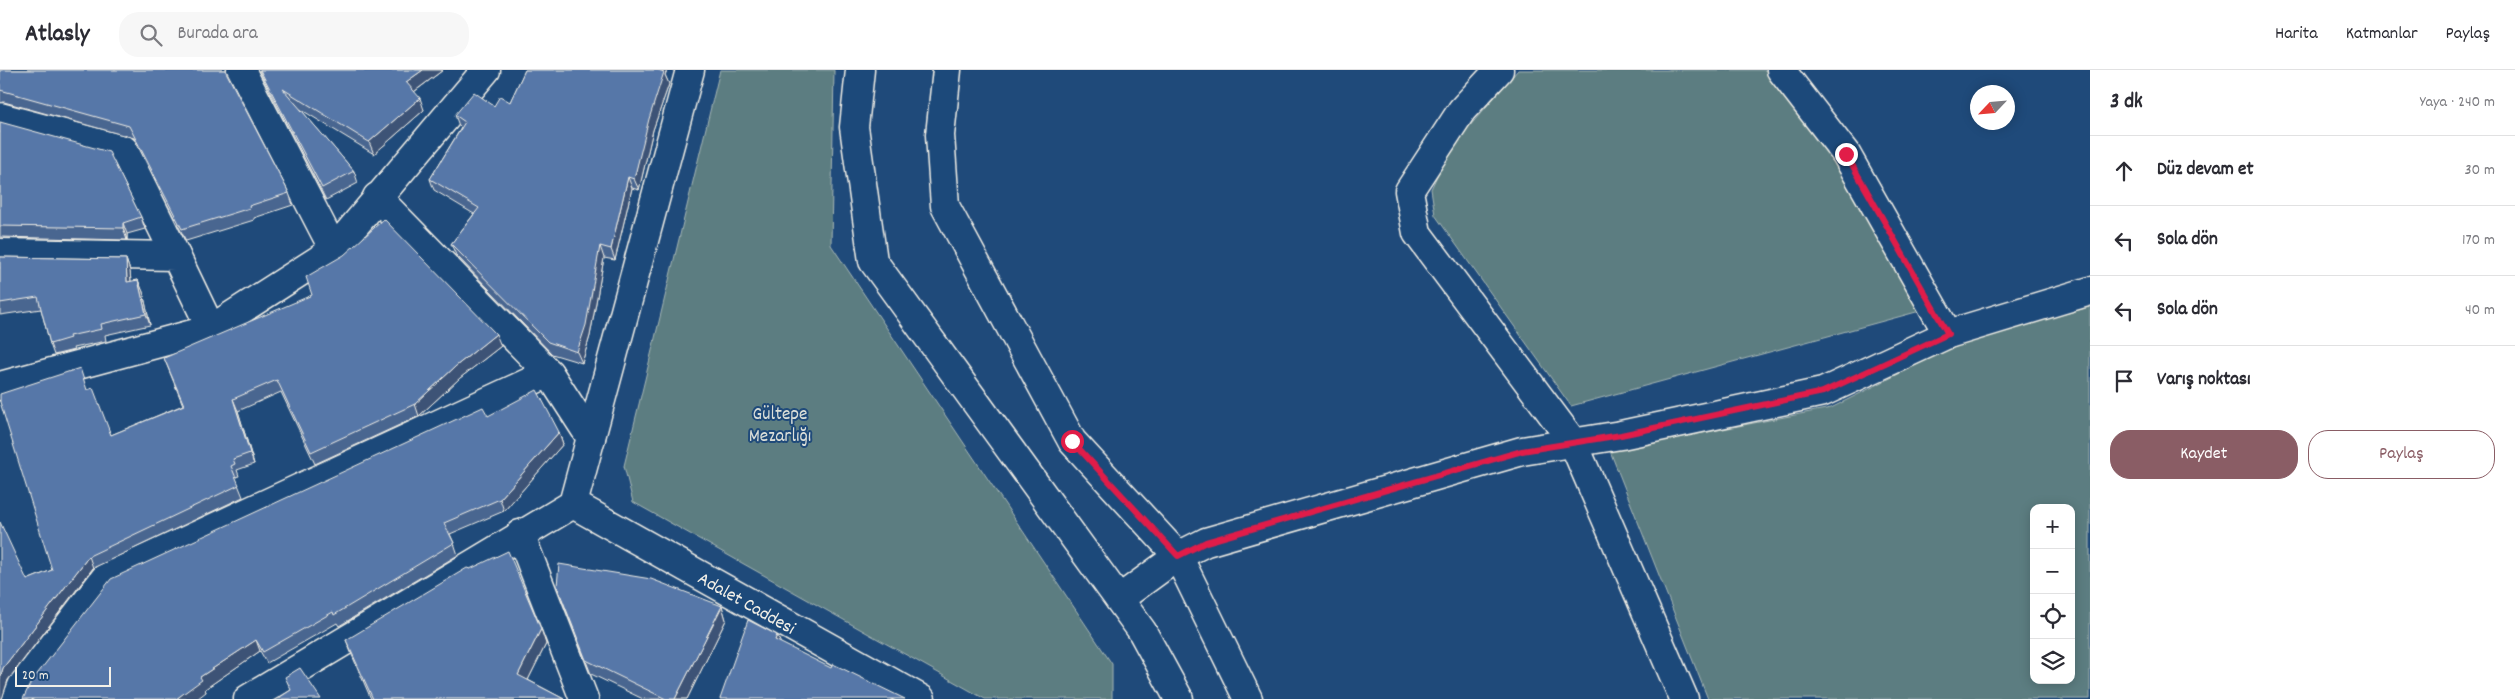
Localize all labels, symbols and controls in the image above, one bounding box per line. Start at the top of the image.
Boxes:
search box [119,12,469,57]
text: Atlasly [25,18,89,52]
icon: search [137,21,165,49]
text: Burada ara [177,21,258,48]
text: Harita [2275,22,2318,47]
text: Katmanlar [2346,22,2418,47]
text: Paylaş [2446,22,2490,47]
north arrow [1970,85,2015,130]
text: 3 dk [2110,88,2143,118]
text: Yaya · 240 m [2420,91,2495,114]
route end [1835,143,1858,166]
icon: ahead [2110,157,2138,185]
text: Düz devam et [2157,157,2253,184]
text: 30 m [2465,159,2495,182]
icon: left [2110,227,2138,255]
text: Sola dön [2157,227,2218,254]
text: 170 m [2462,229,2495,252]
icon: left [2110,297,2138,325]
text: Sola dön [2157,297,2218,324]
text: 40 m [2465,299,2495,322]
icon: arrive [2110,367,2138,395]
text: Varış noktası [2157,367,2251,394]
park label: Gültepe Mezarlığı [749,402,811,451]
route start [1061,430,1084,453]
button: Kaydet [2110,430,2298,479]
button: Paylaş [2308,430,2495,479]
map controls [2030,504,2075,684]
button: + [2030,504,2075,549]
button: − [2030,549,2075,594]
street label: Adalet Caddesi [692,567,800,643]
button: locate [2030,594,2075,639]
button: layers [2030,639,2075,684]
scale bar [15,664,111,687]
text: 20 m [22,666,49,686]

